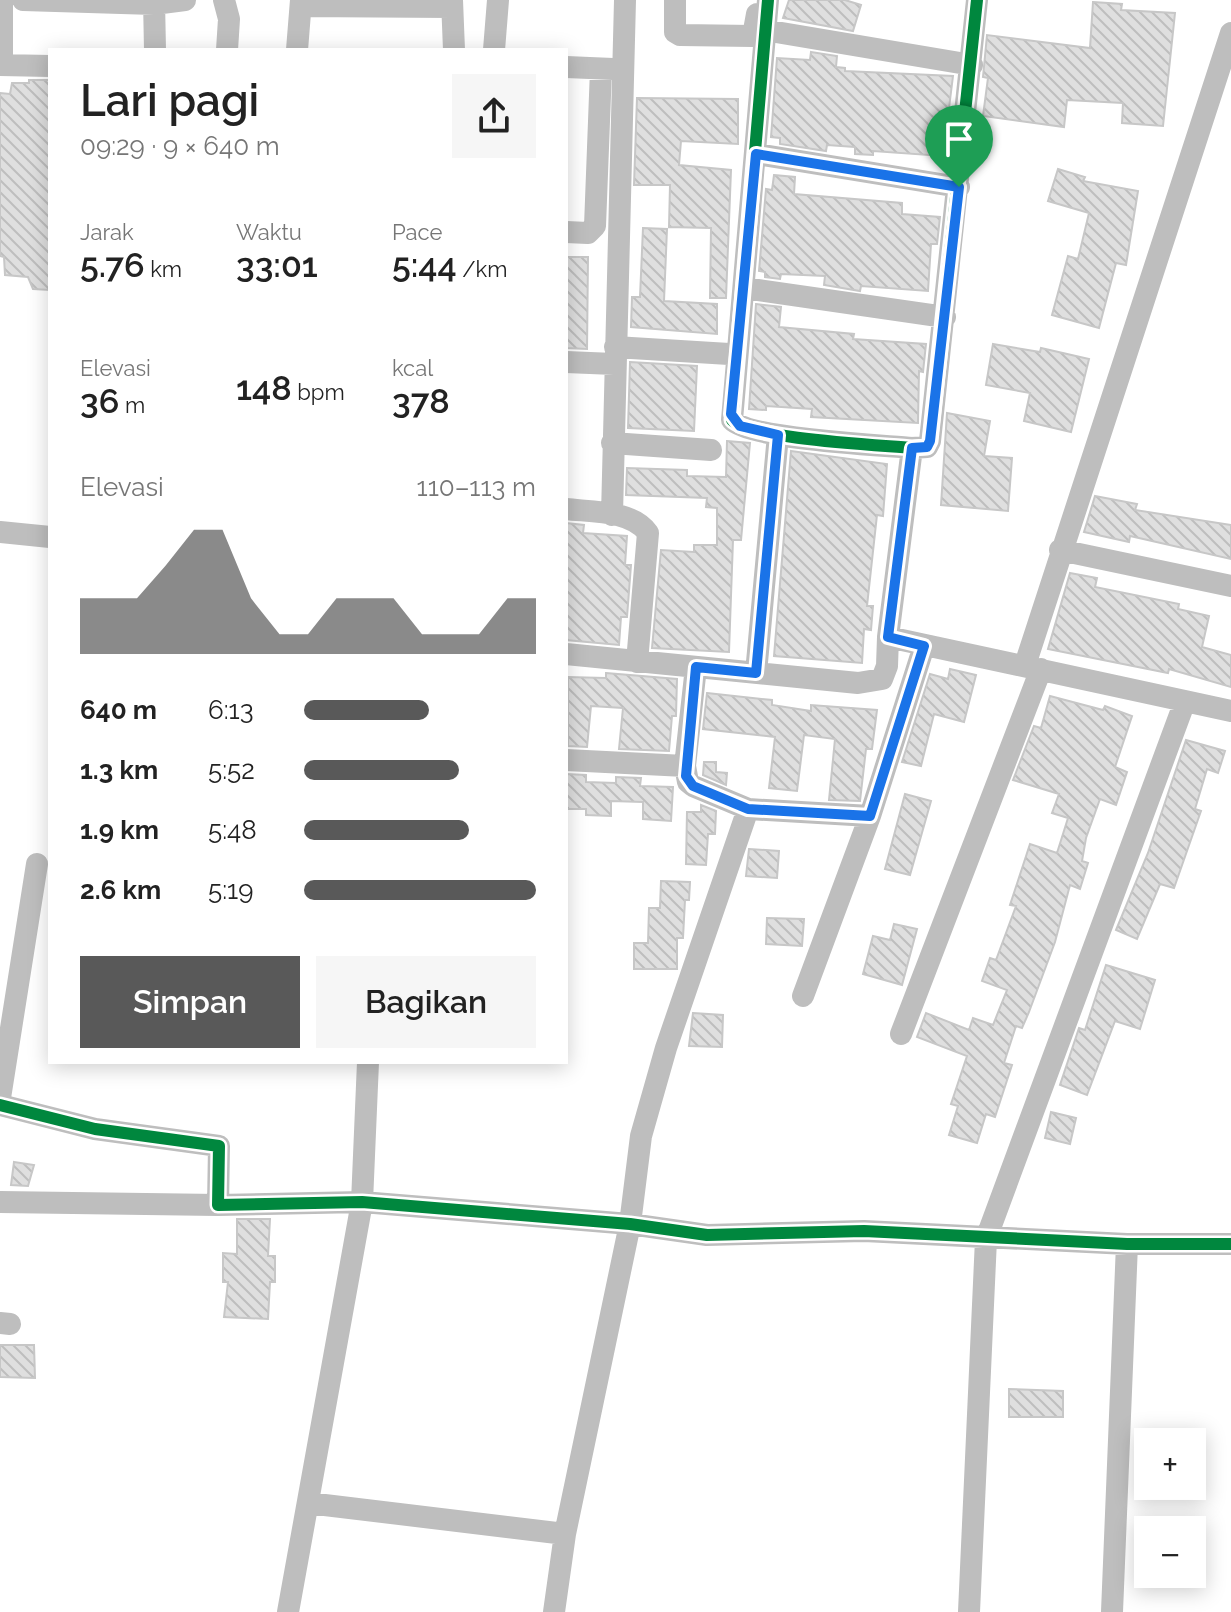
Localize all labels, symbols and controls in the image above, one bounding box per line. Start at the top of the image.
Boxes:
button: share [452,74,536,158]
text: Lari pagi [80,75,259,126]
pin [925,105,993,187]
icon: arrive [937,117,981,161]
text: 09:29 · 9 × 640 m [80,131,280,161]
text: Jarak [80,219,134,245]
text: Waktu [236,219,302,245]
text: Pace [392,219,442,245]
text: 5.76 [80,245,145,285]
text: 33:01 [236,245,318,285]
text: 5:44 [392,245,457,285]
text: km [145,256,182,282]
text: /km [457,256,507,282]
text: Elevasi [80,355,151,381]
text: kcal [392,355,433,381]
text: 148 [236,368,292,408]
text: bpm [292,379,345,405]
text: 36 [80,381,119,421]
text: 378 [392,381,450,421]
text: m [119,392,145,418]
text: Elevasi [80,472,164,502]
text: 110–113 m [417,472,536,502]
text: 640 m [80,695,157,725]
text: 6:13 [208,695,254,725]
text: 1.3 km [80,755,158,785]
text: 5:52 [208,755,255,785]
text: 1.9 km [80,815,159,845]
text: 5:48 [208,815,257,845]
text: 2.6 km [80,875,161,905]
text: 5:19 [208,875,253,905]
button: Simpan [80,956,300,1048]
button: Bagikan [316,956,536,1048]
map controls [1134,1428,1206,1588]
button: + [1134,1428,1206,1500]
button: − [1134,1516,1206,1588]

